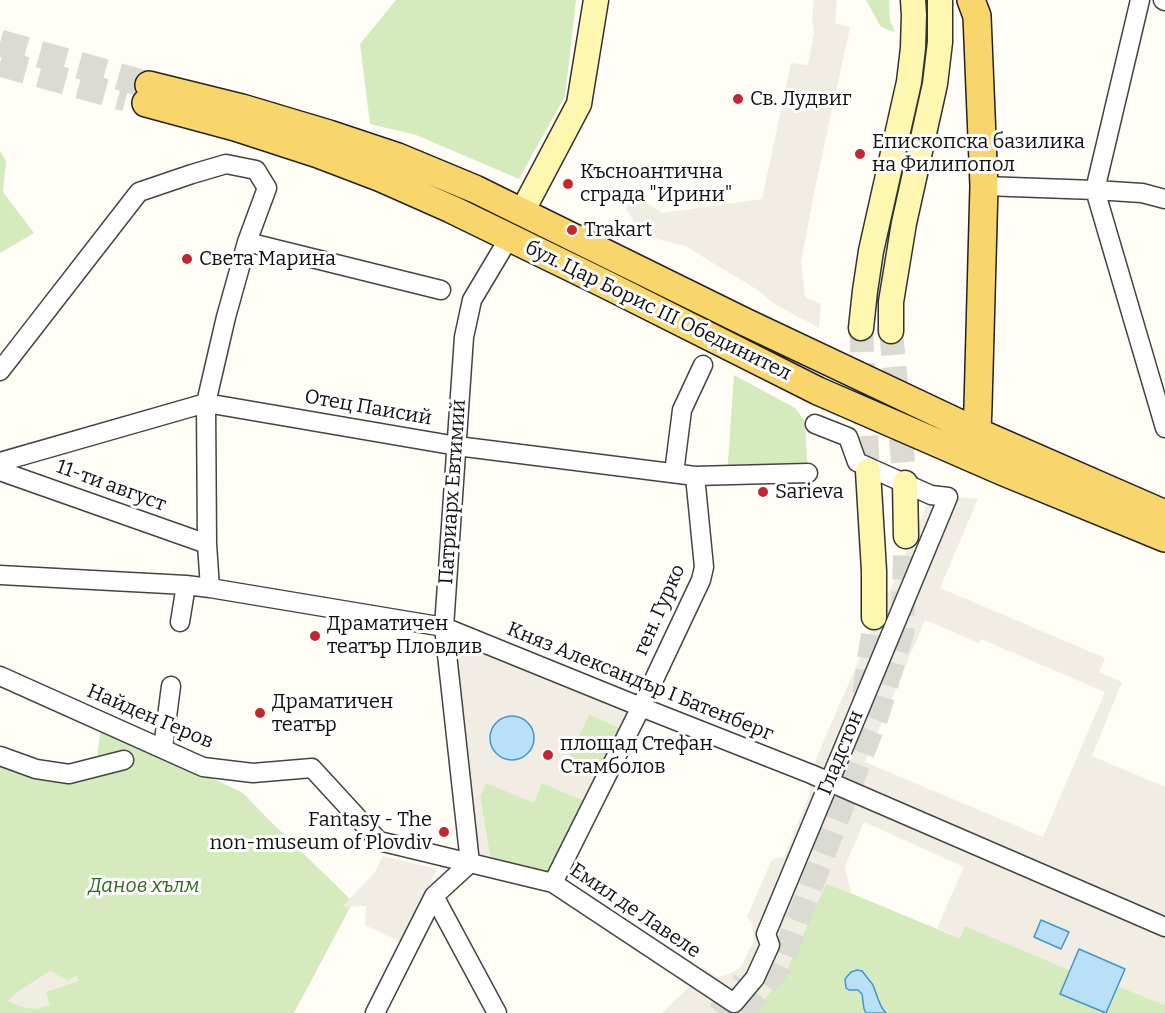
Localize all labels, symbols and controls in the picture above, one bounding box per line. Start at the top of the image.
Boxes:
place label: Св. Лудвиг [750,87,851,111]
marker: Св. Лудвиг [731,92,745,106]
place label: Епископска базилика на Филипопол [872,130,1085,177]
marker: Епископска базилика на Филипопол [853,147,867,161]
place label: Късноантична сграда "Ирини" [580,160,732,207]
marker: Късноантична сграда "Ирини" [561,177,575,191]
place label: Trakart [584,218,652,242]
marker: Trakart [565,223,579,237]
street label: бул. Цар Борис III Обединител [521,236,795,386]
place label: Света Марина [199,247,336,271]
marker: Света Марина [180,252,194,266]
street label: Отец Паисий [303,385,433,431]
street label: Патриарх Евтимий [435,399,471,585]
street label: 11-ти август [53,455,169,517]
place label: Sarieva [775,480,844,504]
marker: Sarieva [756,485,770,499]
street label: ген. Гурко [629,561,691,659]
place label: Драматичен театър Пловдив [327,612,482,659]
street label: Княз Александър I Батенберг [503,618,777,746]
marker: Драматичен театър Пловдив [308,629,322,643]
street label: Найден Геров [83,680,217,754]
place label: Драматичен театър [272,690,393,737]
marker: Драматичен театър [253,706,267,720]
street label: Гладстон [813,707,869,799]
place label: площад Стефан Стамболов [560,732,713,779]
marker: площад Стефан Стамболов [541,748,555,762]
place label: Fantasy - The non-museum of Plovdiv [209,808,432,855]
marker: Fantasy - The non-museum of Plovdiv [437,825,451,839]
street label: Емил де Лавеле [565,858,705,964]
park label: Данов хълм [89,874,199,898]

